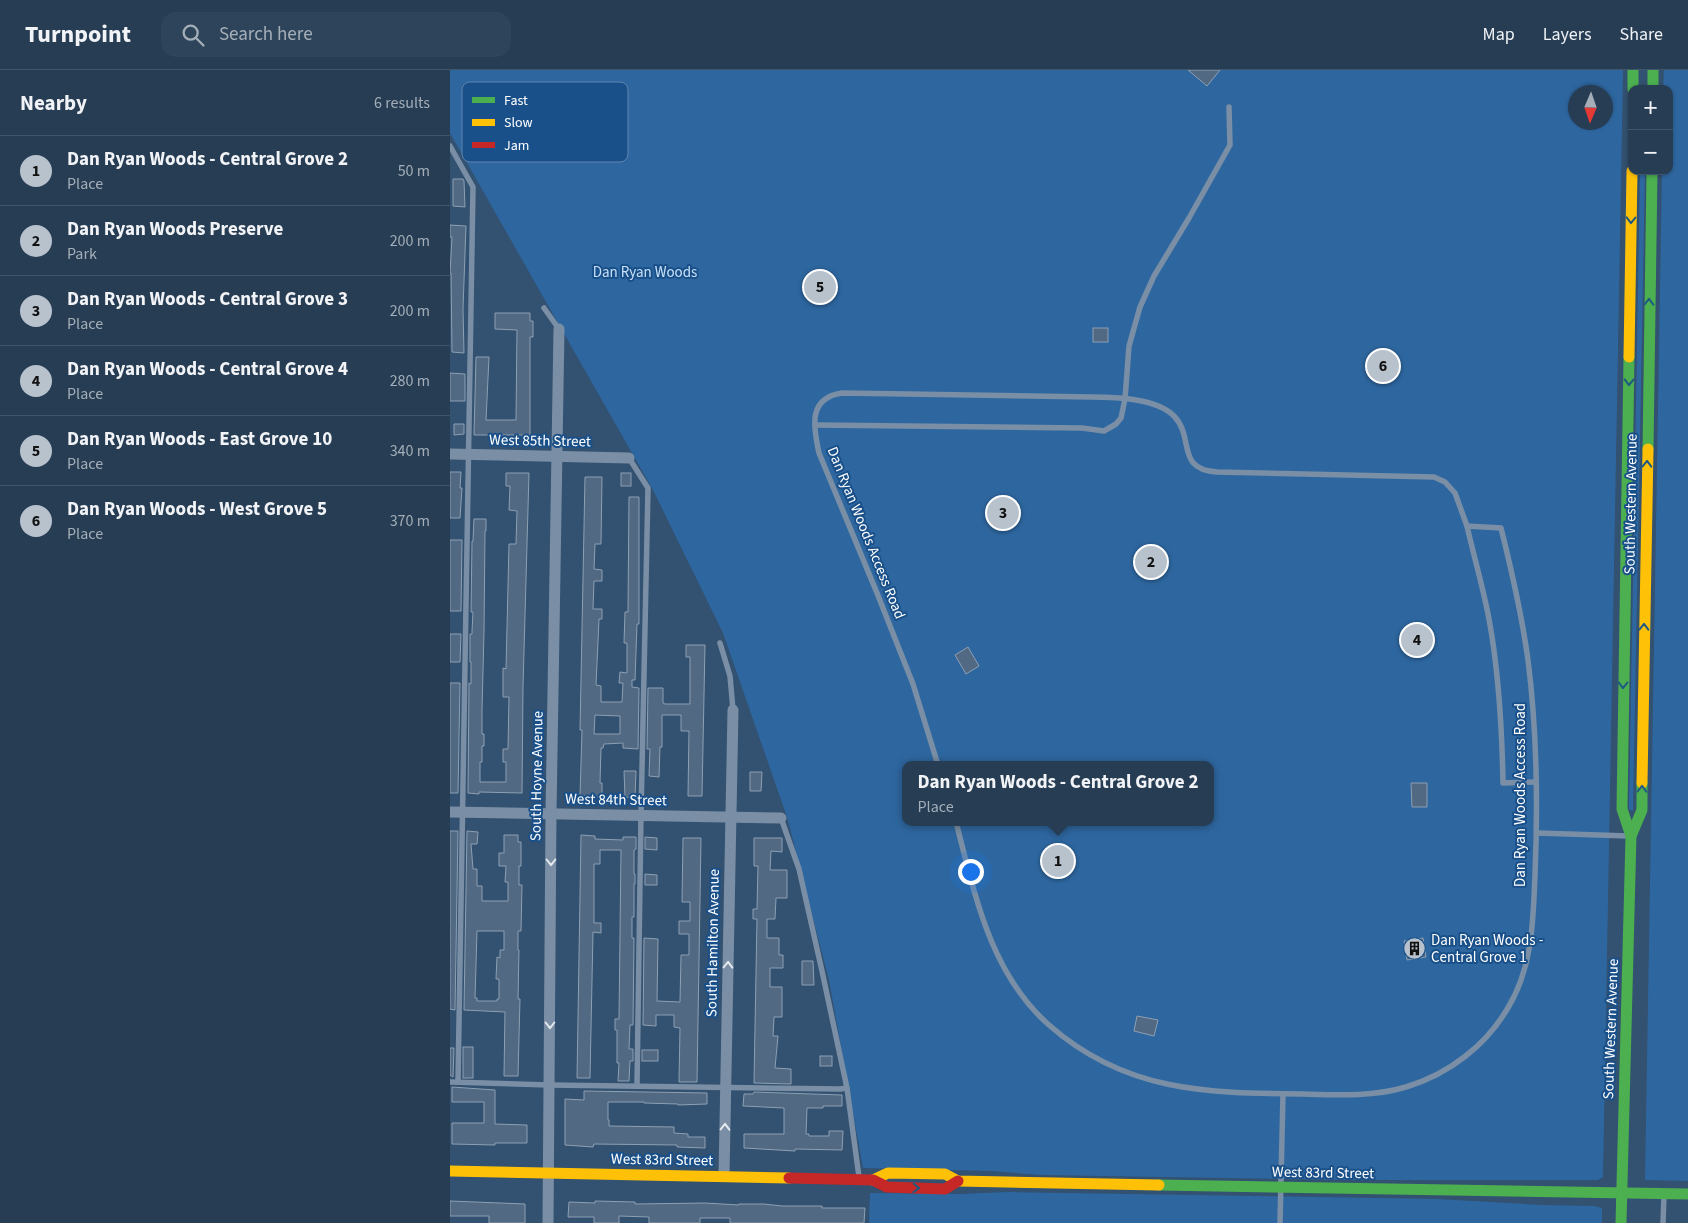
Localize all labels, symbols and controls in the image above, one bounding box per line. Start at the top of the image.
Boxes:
search box [161,12,511,57]
text: Turnpoint [25,17,131,52]
icon: search [179,21,207,49]
text: Search here [219,21,313,48]
text: Map [1483,22,1515,47]
text: Layers [1543,22,1592,47]
text: Share [1620,22,1663,47]
legend [462,82,628,162]
north arrow [1568,85,1613,130]
map controls [1628,85,1673,175]
button: + [1628,85,1673,130]
text: Nearby [20,88,87,118]
text: Fast [504,91,528,111]
text: 6 results [374,92,430,114]
text: Slow [504,113,533,133]
button: − [1628,130,1673,175]
text: Jam [504,136,529,156]
text: Dan Ryan Woods - Central Grove 2 [67,146,348,173]
text: 1 [32,160,40,182]
text: 50 m [398,160,430,182]
text: Place [67,173,103,195]
text: Dan Ryan Woods Preserve [67,216,283,243]
one-way arrow [1626,216,1637,224]
text: 2 [32,230,40,252]
text: 200 m [390,230,430,252]
text: Park [67,243,97,265]
park label: Dan Ryan Woods [593,262,697,283]
pin: 5 [804,268,836,306]
text: Dan Ryan Woods - Central Grove 3 [67,286,348,313]
one-way arrow [1644,297,1655,305]
text: 3 [32,300,40,322]
text: 200 m [390,300,430,322]
text: Place [67,313,103,335]
pin: 6 [1367,347,1399,385]
text: Dan Ryan Woods - Central Grove 4 [67,356,348,383]
text: 4 [32,370,40,392]
text: 280 m [390,370,430,392]
one-way arrow [1624,379,1634,387]
text: Place [67,383,103,405]
text: Dan Ryan Woods - East Grove 10 [67,426,332,453]
street label: West 85th Street [489,430,591,452]
street label: South Western Avenue [1619,433,1643,575]
text: 5 [32,440,40,462]
text: 340 m [390,440,430,462]
street label: Dan Ryan Woods Access Road [822,444,910,622]
text: Place [67,453,103,475]
one-way arrow [1642,460,1652,468]
pin: 3 [987,494,1019,532]
text: Dan Ryan Woods - West Grove 5 [67,496,327,523]
text: 6 [32,510,40,532]
text: 370 m [390,510,430,532]
text: Place [67,523,103,545]
pin: 2 [1135,543,1167,581]
pin: 4 [1401,621,1433,659]
one-way arrow [1639,622,1649,630]
one-way arrow [1618,682,1628,689]
street label: Dan Ryan Woods Access Road [1510,703,1531,887]
street label: South Hoyne Avenue [525,711,549,841]
popup [902,761,1214,826]
text: Dan Ryan Woods - Central Grove 2 [918,769,1199,796]
one-way arrow [1637,785,1647,792]
street label: West 84th Street [565,789,667,811]
text: Place [918,796,954,818]
pin: 1 [1042,842,1074,880]
one-way arrow [546,858,556,866]
your location [958,859,984,885]
street label: South Hamilton Avenue [701,869,725,1017]
place label: Dan Ryan Woods - Central Grove 1 [1431,930,1544,968]
building icon: Dan Ryan Woods - Central Grove 1 [1403,937,1427,961]
street label: South Western Avenue [1598,958,1624,1100]
one-way arrow [723,960,733,968]
one-way arrow [545,1021,555,1029]
one-way arrow [720,1123,730,1130]
street label: West 83rd Street [611,1149,713,1171]
street label: West 83rd Street [1272,1162,1374,1184]
one-way arrow [913,1182,921,1193]

